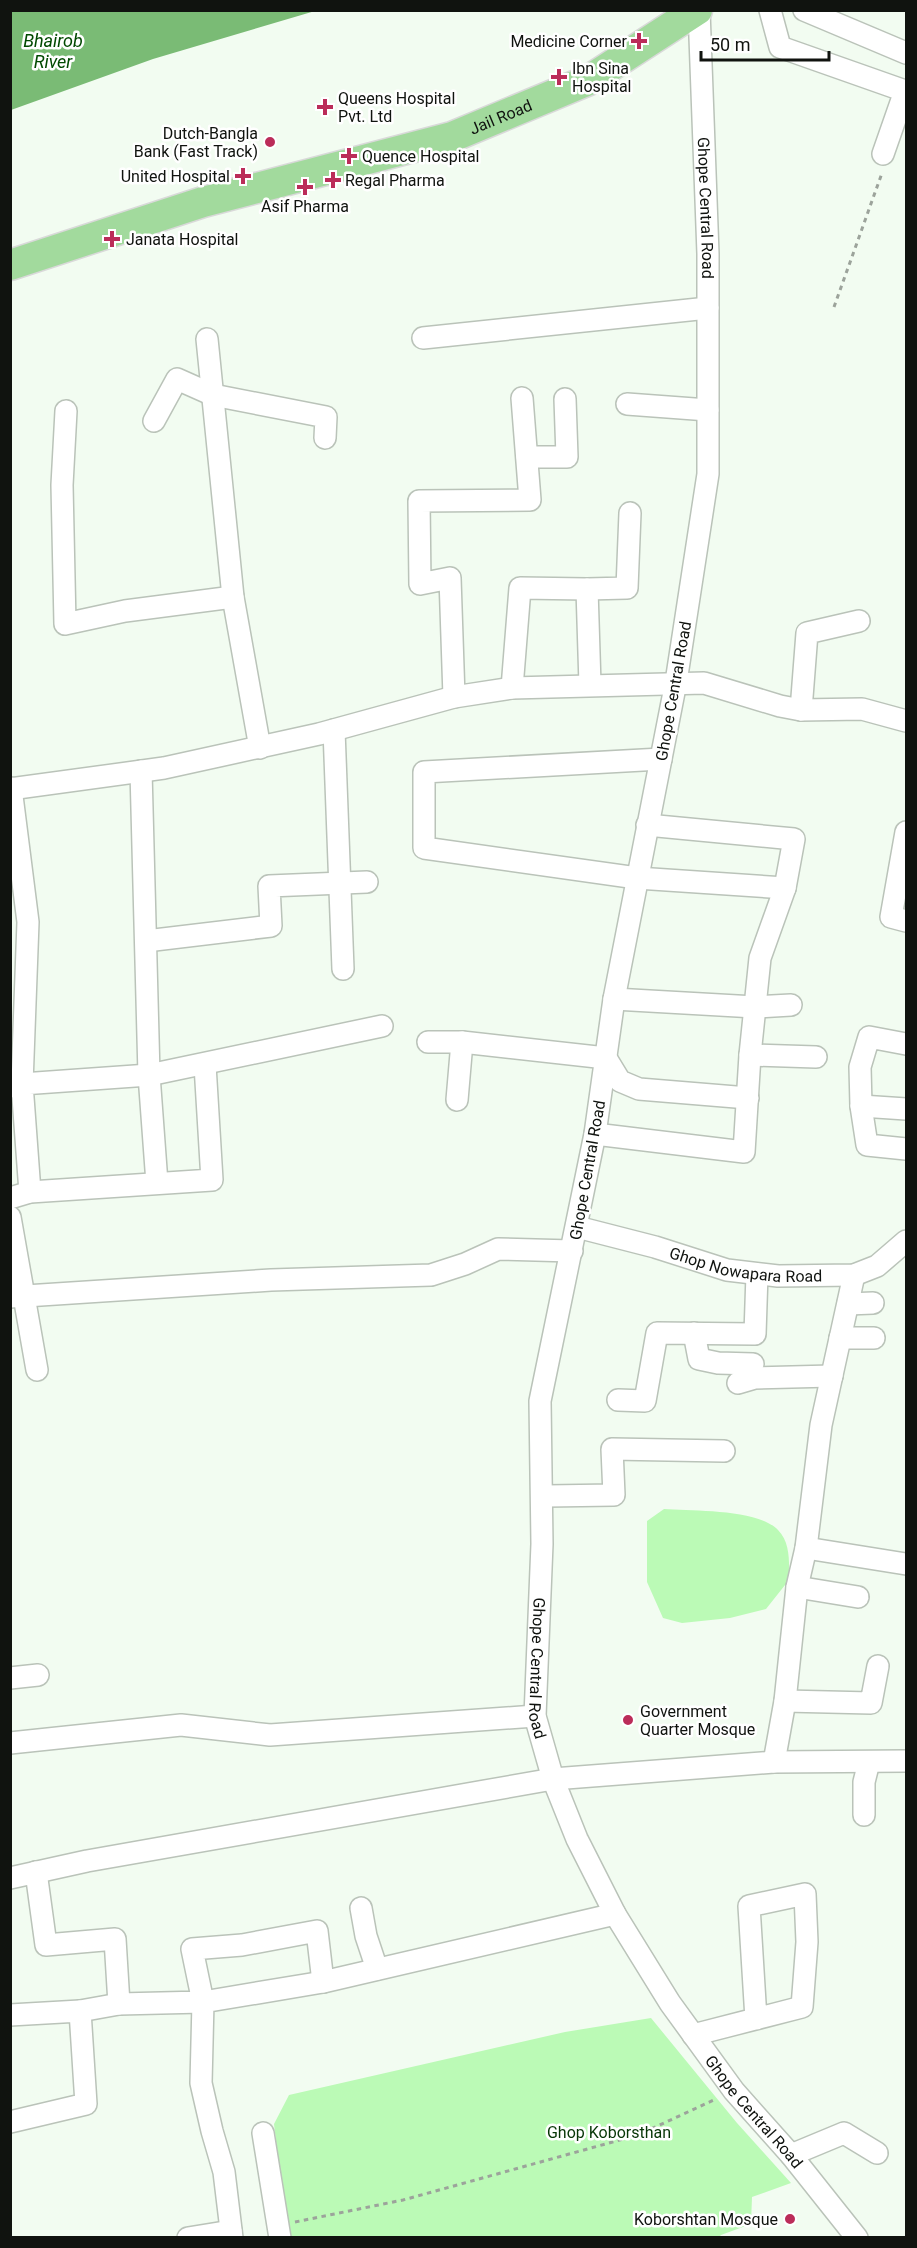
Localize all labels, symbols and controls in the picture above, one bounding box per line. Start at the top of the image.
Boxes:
scale bar [701,24,828,62]
water label: Bhairob River [23,30,83,72]
place label: Medicine Corner [510,32,628,51]
marker: Medicine Corner [632,34,646,48]
text: 50 m [710,34,750,55]
place label: Ibn Sina Hospital [572,59,632,96]
marker: Ibn Sina Hospital [550,68,568,86]
place label: Queens Hospital Pvt. Ltd [338,89,455,126]
street label: Jail Road [467,96,535,139]
marker: Queens Hospital Pvt. Ltd [316,98,334,116]
place label: Dutch-Bangla Bank (Fast Track) [134,124,258,161]
marker: Dutch-Bangla Bank (Fast Track) [263,135,277,149]
street label: Ghope Central Road [694,137,717,279]
marker: Quence Hospital [340,147,358,165]
place label: Quence Hospital [362,147,479,166]
place label: United Hospital [121,167,230,186]
marker: United Hospital [234,167,252,185]
place label: Regal Pharma [345,171,445,190]
marker: Regal Pharma [326,173,340,187]
marker: Asif Pharma [298,180,312,194]
place label: Asif Pharma [261,197,349,216]
marker: Janata Hospital [103,230,121,248]
place label: Janata Hospital [126,230,238,249]
street label: Ghope Central Road [652,620,695,762]
street label: Ghope Central Road [566,1099,609,1241]
street label: Ghop Nowapara Road [667,1243,822,1286]
street label: Ghope Central Road [524,1597,550,1741]
place label: Government Quarter Mosque [640,1702,755,1739]
marker: Government Quarter Mosque [621,1713,635,1727]
street label: Ghope Central Road [701,2052,807,2172]
park label: Ghop Koborsthan [547,2123,671,2142]
place label: Koborshtan Mosque [634,2210,778,2229]
marker: Koborshtan Mosque [783,2212,797,2226]

